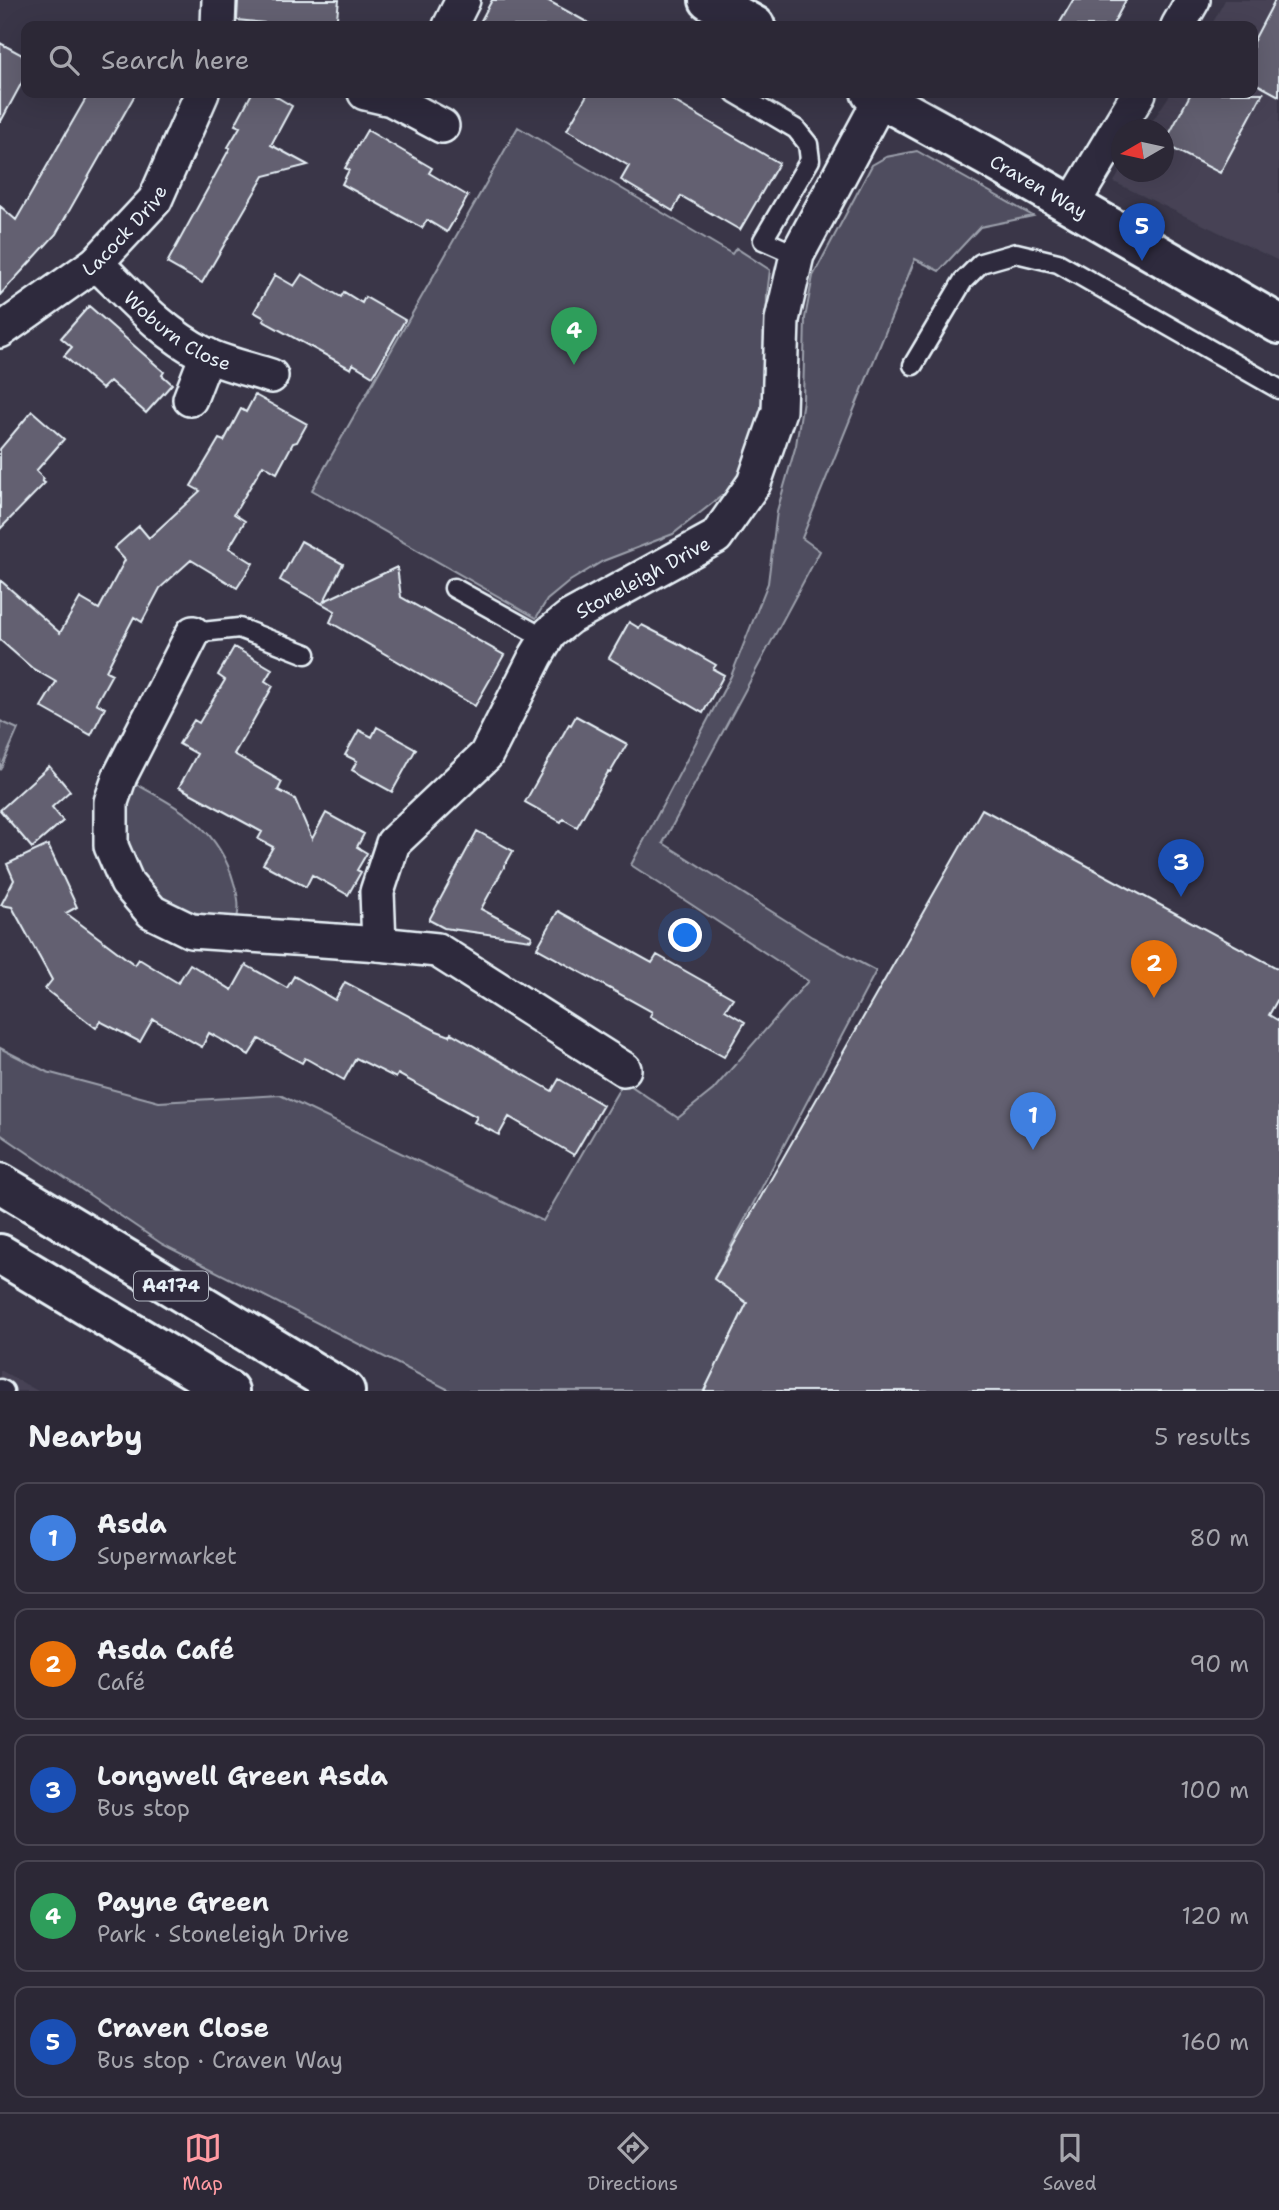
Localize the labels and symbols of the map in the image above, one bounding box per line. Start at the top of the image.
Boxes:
north arrow [1111,119,1174,182]
street label: Craven Way [986,148,1092,224]
street label: Lacock Drive [77,181,172,282]
pin: 5 [1119,203,1165,261]
street label: Woburn Close [119,285,234,376]
pin: 4 [551,307,597,365]
street label: Stoneleigh Drive [571,530,714,624]
pin: 3 [1158,839,1204,897]
your location [668,918,702,952]
pin: 2 [1131,940,1177,998]
pin: 1 [1010,1092,1056,1150]
road number: A4174 [134,1272,208,1301]

